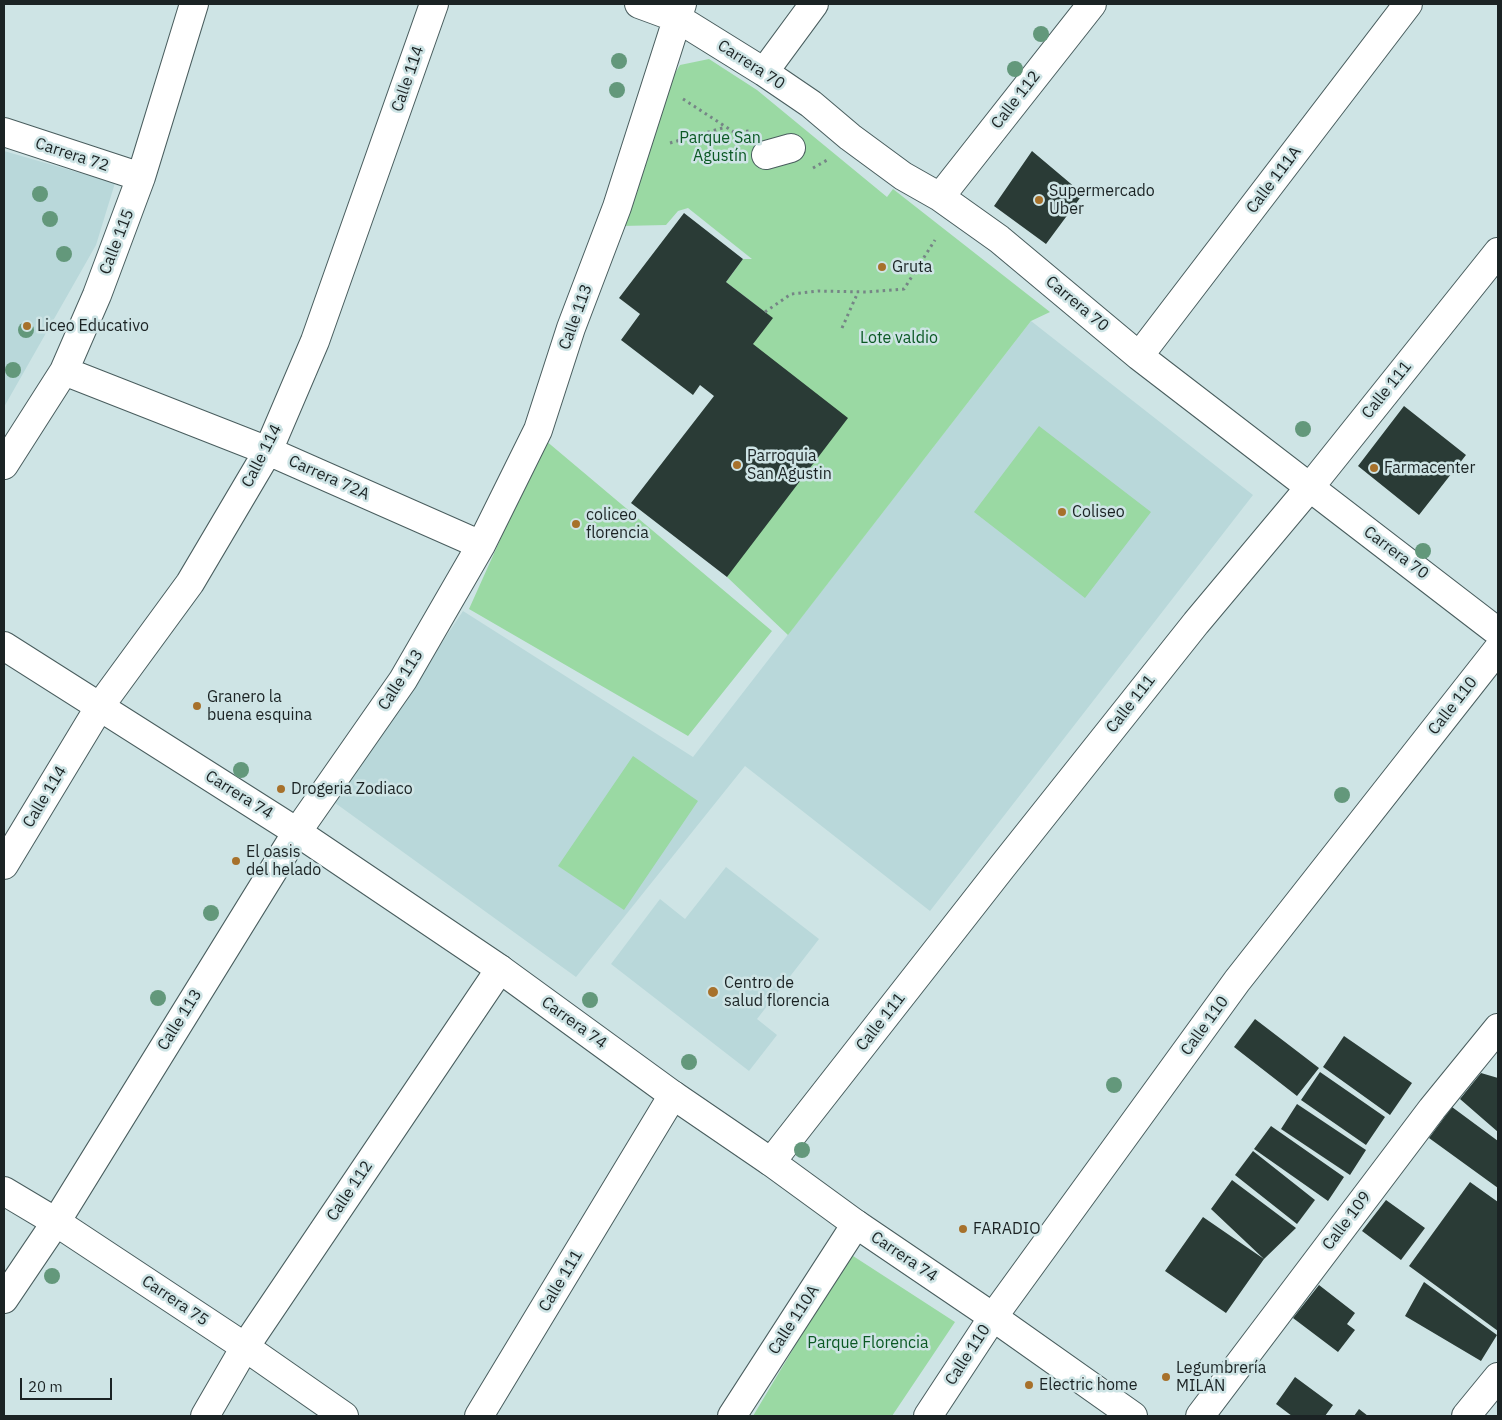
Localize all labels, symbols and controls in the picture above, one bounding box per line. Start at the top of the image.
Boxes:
street label: Carrera 70 [714,36,788,94]
street label: Calle 114 [388,44,428,114]
street label: Calle 112 [987,67,1045,133]
park label: Parque San Agustín [679,128,761,166]
street label: Carrera 72 [33,134,111,176]
street label: Calle 111A [1243,143,1305,217]
place label: Supermercado Uber [1049,181,1155,219]
marker: Supermercado Uber [1033,194,1045,206]
street label: Calle 115 [96,207,138,277]
place label: Gruta [892,257,932,277]
marker: Gruta [876,261,888,273]
street label: Carrera 70 [1042,272,1112,336]
street label: Calle 113 [555,282,597,352]
place label: Liceo Educativo [37,316,149,336]
marker: Liceo Educativo [21,320,33,332]
park label: Lote valdio [860,328,938,348]
street label: Calle 111 [1358,357,1416,423]
street label: Calle 114 [238,421,286,491]
place label: Parroquia San Agustin [747,446,832,484]
street label: Carrera 72A [286,452,372,504]
place label: Farmacenter [1384,458,1475,478]
marker: Parroquia San Agustin [731,459,743,471]
marker: Farmacenter [1368,462,1380,474]
place label: Coliseo [1072,502,1125,522]
place label: coliceo florencia [586,505,649,543]
marker: Coliseo [1056,506,1068,518]
marker: coliceo florencia [570,518,582,530]
street label: Carrera 70 [1360,522,1432,584]
street label: Calle 113 [374,646,428,714]
street label: Calle 111 [1102,671,1160,737]
street label: Calle 110 [1424,673,1482,739]
place label: Granero la buena esquina [207,687,312,725]
marker: Granero la buena esquina [191,700,203,712]
street label: Calle 114 [19,763,71,831]
street label: Carrera 74 [202,767,276,823]
place label: Drogeria Zodiaco [291,779,413,799]
marker: Drogeria Zodiaco [275,783,287,795]
place label: El oasis del helado [246,842,321,880]
marker: El oasis del helado [230,855,242,867]
place label: Centro de salud florencia [724,973,830,1011]
marker: Centro de salud florencia [706,985,720,999]
street label: Calle 113 [154,986,206,1054]
street label: Calle 111 [852,989,910,1055]
street label: Carrera 74 [538,993,610,1053]
street label: Calle 110 [1177,993,1233,1059]
street label: Calle 112 [323,1157,377,1225]
street label: Calle 109 [1319,1188,1375,1254]
place label: FARADIO [973,1219,1040,1239]
marker: FARADIO [957,1223,969,1235]
street label: Carrera 74 [867,1228,941,1286]
street label: Calle 111 [535,1247,587,1315]
street label: Carrera 75 [138,1272,212,1330]
street label: Calle 110A [765,1282,823,1358]
street label: Calle 110 [941,1321,995,1389]
park label: Parque Florencia [807,1333,929,1353]
place label: Legumbrería MILAN [1176,1358,1266,1396]
scale bar [22,1368,115,1400]
marker: Legumbrería MILAN [1160,1371,1172,1383]
place label: Electric home [1039,1375,1138,1395]
text: 20 m [28,1377,63,1396]
marker: Electric home [1023,1379,1035,1391]

